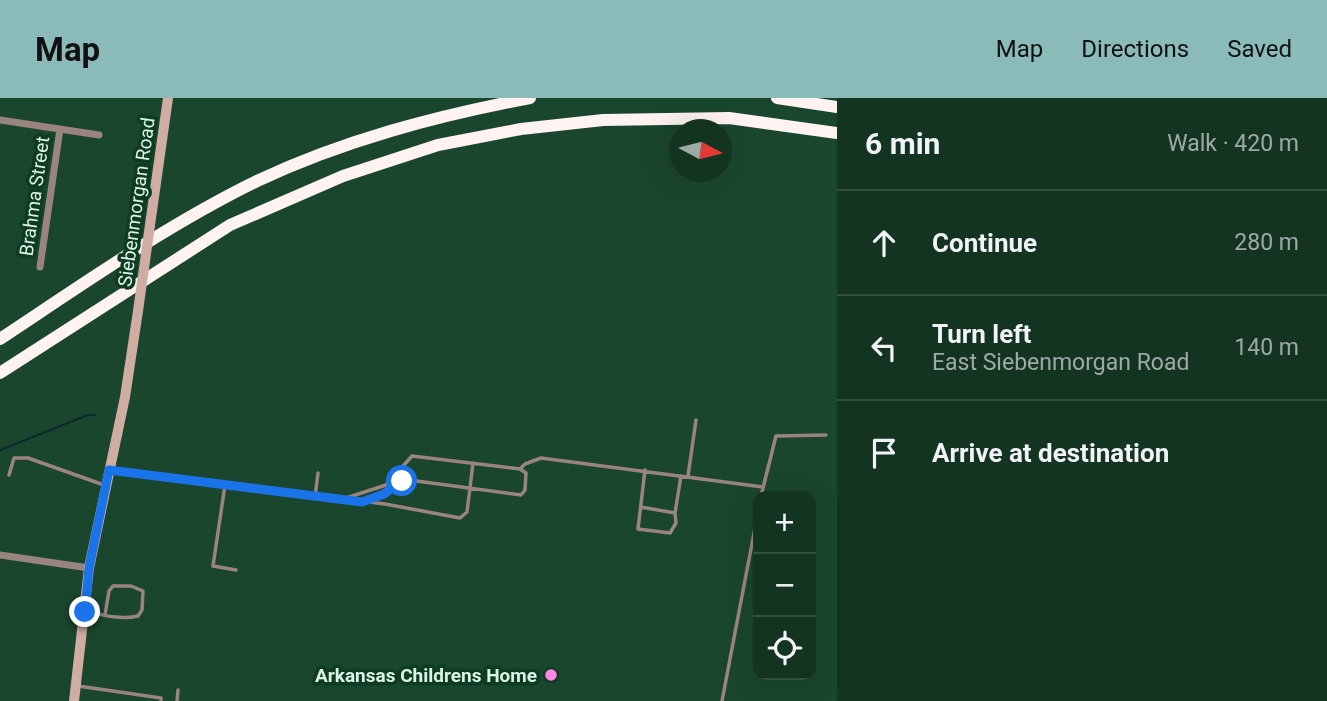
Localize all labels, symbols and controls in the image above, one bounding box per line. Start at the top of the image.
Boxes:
text: Map [35,30,100,69]
text: Map [996,35,1043,63]
text: Directions [1081,35,1189,63]
text: Saved [1227,35,1292,63]
street label: Siebenmorgan Road [113,116,160,288]
north arrow [669,119,732,182]
text: 6 min [865,126,940,161]
text: Walk · 420 m [1167,130,1299,157]
street label: Brahma Street [15,135,54,257]
icon: ahead [865,224,903,262]
text: Continue [932,228,1037,258]
text: 280 m [1234,229,1299,256]
text: Turn left [932,319,1031,349]
icon: left [865,329,903,367]
text: 140 m [1234,334,1299,361]
text: East Siebenmorgan Road [932,349,1189,376]
icon: arrive [865,434,903,472]
text: Arrive at destination [932,438,1169,468]
route start [386,465,417,496]
map controls [753,491,816,680]
button: + [753,491,816,554]
button: − [753,554,816,617]
route end [69,596,100,627]
button: locate [753,617,816,680]
place label: Arkansas Childrens Home [315,664,537,687]
marker: Arkansas Childrens Home [543,667,559,683]

